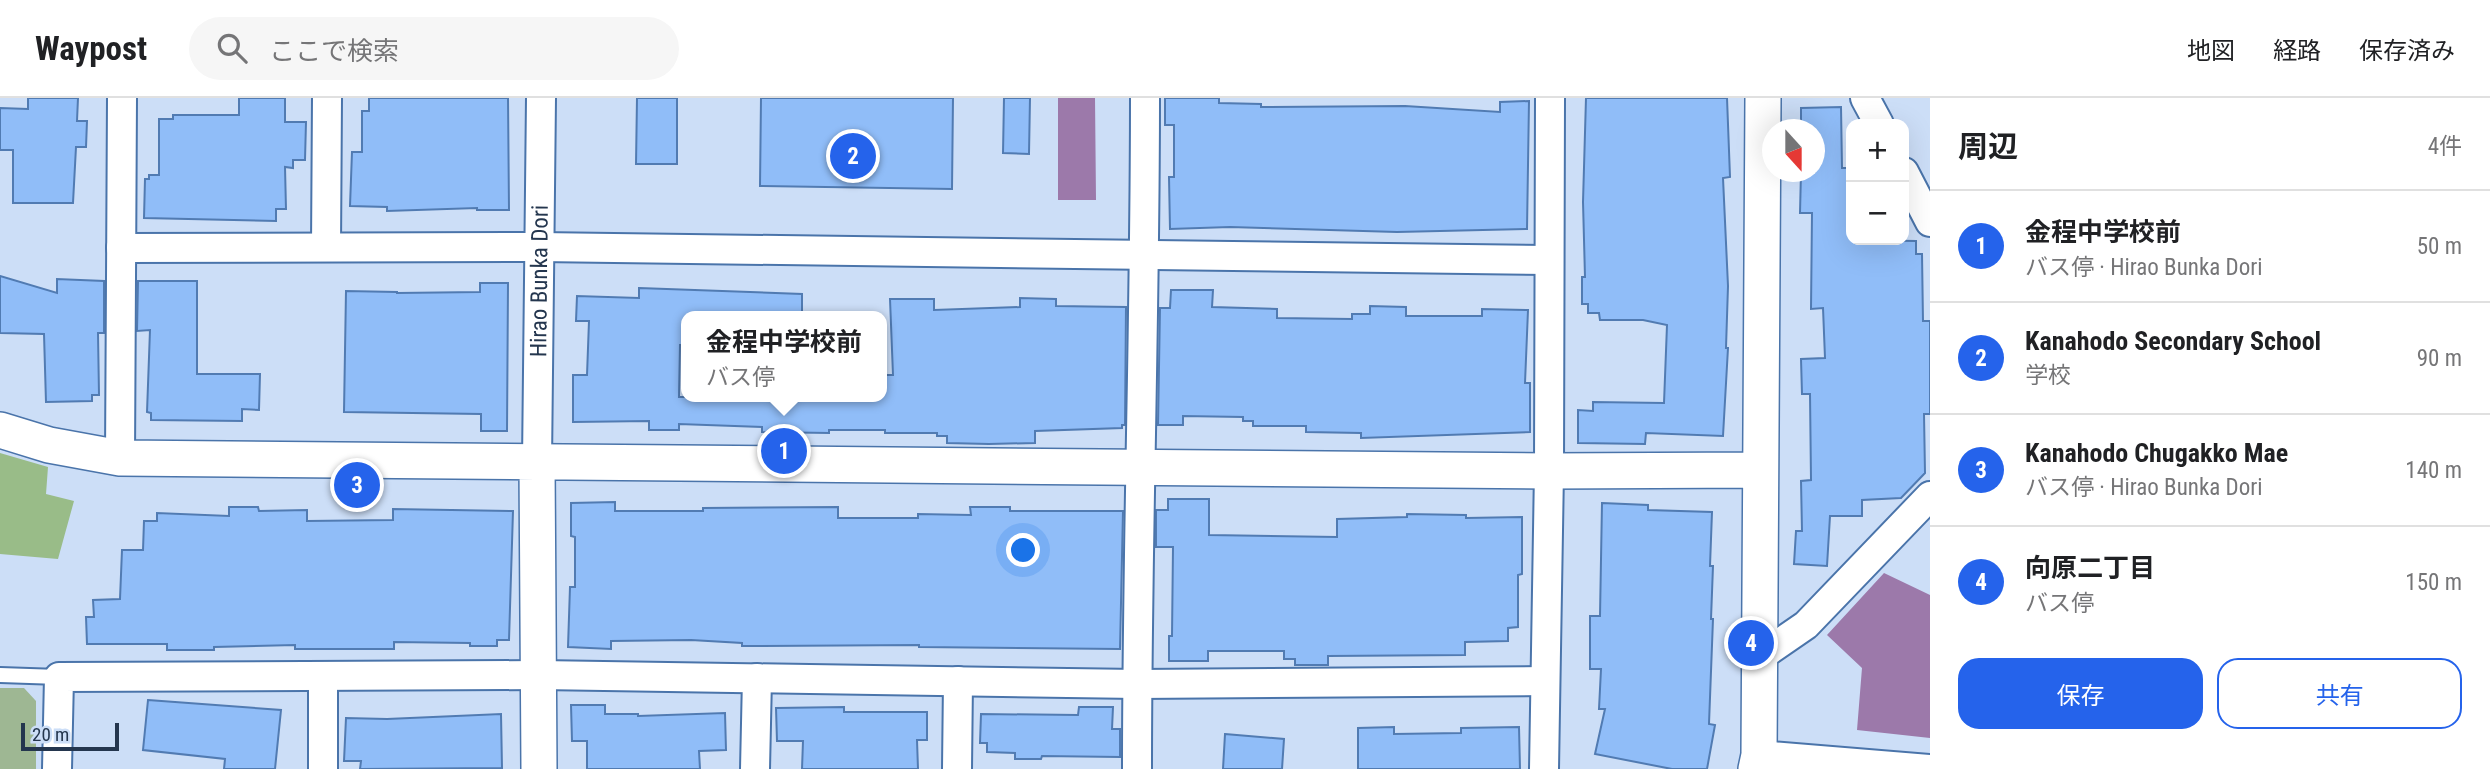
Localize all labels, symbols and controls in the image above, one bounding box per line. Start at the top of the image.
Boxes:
search box [189,17,679,80]
text: Waypost [35,29,147,68]
icon: search [213,29,251,67]
text: ここで検索 [269,36,399,66]
text: 地図 [2187,37,2235,65]
text: 経路 [2273,37,2321,65]
text: 保存済み [2359,37,2455,65]
north arrow [1762,119,1825,182]
map controls [1846,119,1909,245]
button: + [1846,119,1909,182]
text: 周辺 [1958,129,2018,164]
pin: 2 [830,130,876,182]
text: 4件 [2428,133,2462,160]
button: − [1846,182,1909,245]
street label: Hirao Bunka Dori [525,205,554,357]
text: 金程中学校前 [2025,217,2181,247]
text: 1 [1975,233,1987,260]
text: 50 m [2417,233,2462,260]
text: バス停 · Hirao Bunka Dori [2025,254,2263,281]
popup [681,311,887,402]
text: Kanahodo Secondary School [2025,326,2321,356]
text: 金程中学校前 [706,327,862,357]
text: 2 [1975,345,1987,372]
text: 90 m [2417,345,2462,372]
text: 学校 [2025,362,2071,389]
text: バス停 [706,364,775,391]
pin: 1 [761,425,807,477]
text: Kanahodo Chugakko Mae [2025,438,2288,468]
text: 3 [1975,457,1987,484]
text: 140 m [2405,457,2462,484]
pin: 3 [334,459,380,511]
text: バス停 · Hirao Bunka Dori [2025,474,2263,501]
your location [1006,533,1040,567]
text: 向原二丁目 [2025,553,2155,583]
text: 4 [1975,569,1987,596]
text: 150 m [2405,569,2462,596]
text: バス停 [2025,590,2094,617]
pin: 4 [1728,617,1774,669]
button: 保存 [1958,658,2203,729]
button: 共有 [2217,658,2462,729]
scale bar [21,720,119,752]
text: 20 m [32,723,69,746]

